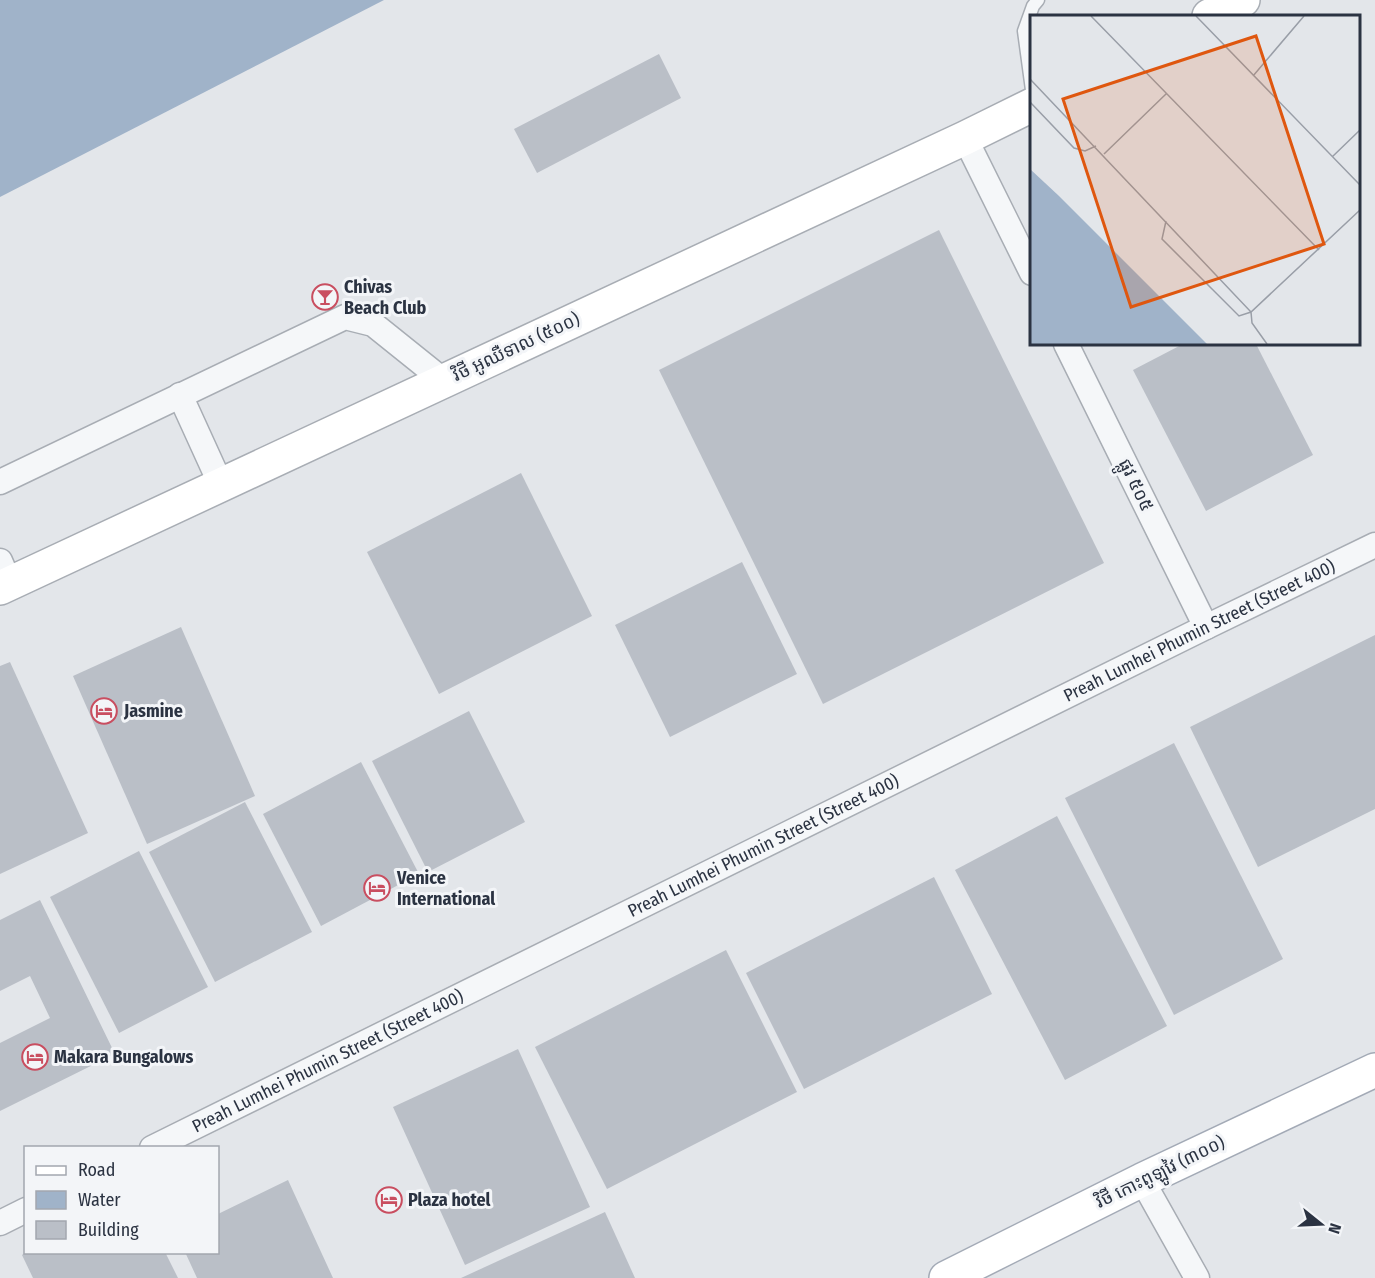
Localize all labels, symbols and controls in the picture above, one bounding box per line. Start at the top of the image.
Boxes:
inset map [1030,15,1360,345]
place label: Chivas Beach Club [344,276,427,319]
bar icon: Chivas Beach Club [310,282,340,312]
street label: វិថី អូឈឺទាល (៥០០) [448,307,583,387]
street label: ផ្លូវ ៥០៥ [1109,455,1158,517]
street label: Preah Lumhei Phumin Street (Street 400) [1060,555,1339,707]
hotel icon: Jasmine [89,696,119,726]
place label: Jasmine [123,700,183,722]
street label: Preah Lumhei Phumin Street (Street 400) [624,770,903,922]
place label: Venice International [396,867,495,910]
hotel icon: Venice International [362,873,392,903]
street label: Preah Lumhei Phumin Street (Street 400) [189,985,467,1137]
hotel icon: Makara Bungalows [20,1042,50,1072]
place label: Makara Bungalows [54,1046,193,1068]
street label: វិថី កោះពូឡូវៃ (៣០០) [1090,1130,1230,1217]
legend [24,1146,219,1254]
text: Road [78,1159,115,1181]
hotel icon: Plaza hotel [374,1185,404,1215]
text: Water [78,1189,121,1211]
place label: Plaza hotel [408,1189,491,1211]
north arrow [1291,1194,1351,1254]
text: Building [78,1219,139,1241]
text: N [1324,1221,1345,1236]

